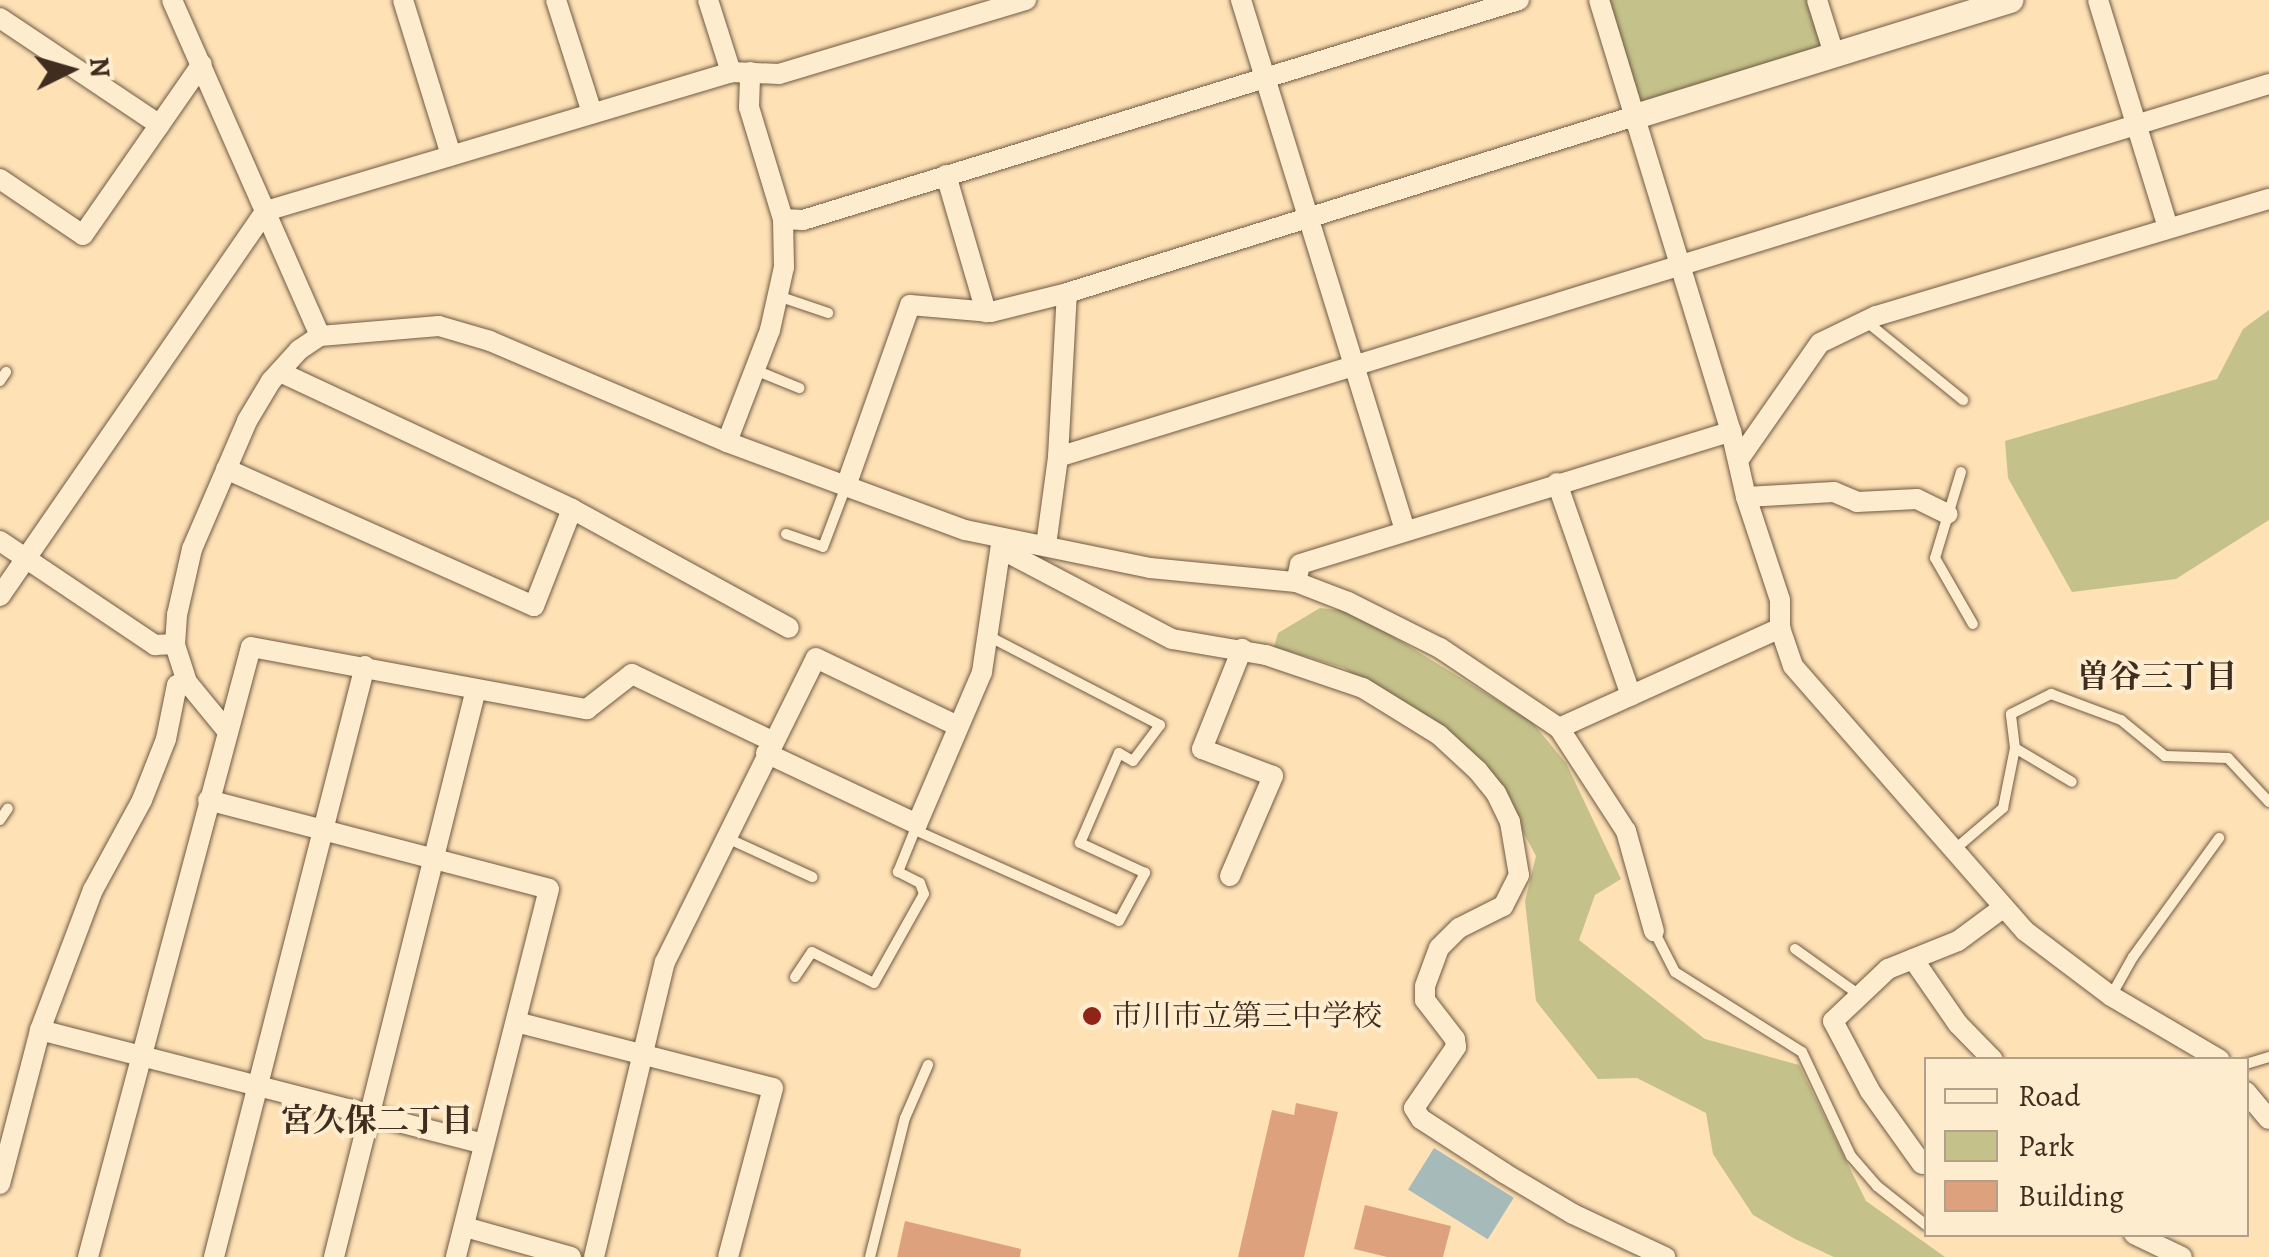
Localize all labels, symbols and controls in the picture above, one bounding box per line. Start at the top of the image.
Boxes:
north arrow [20,20,120,120]
text: N [80,56,120,79]
district label: 曽谷三丁目 [2077,657,2237,695]
place label: 市川市立第三中学校 [1112,998,1382,1034]
marker: 市川市立第三中学校 [1081,1005,1103,1027]
legend [1924,1057,2249,1237]
text: Road [2018,1076,2080,1116]
district label: 宮久保二丁目 [281,1101,473,1139]
text: Park [2018,1126,2074,1166]
text: Building [2018,1176,2124,1216]

